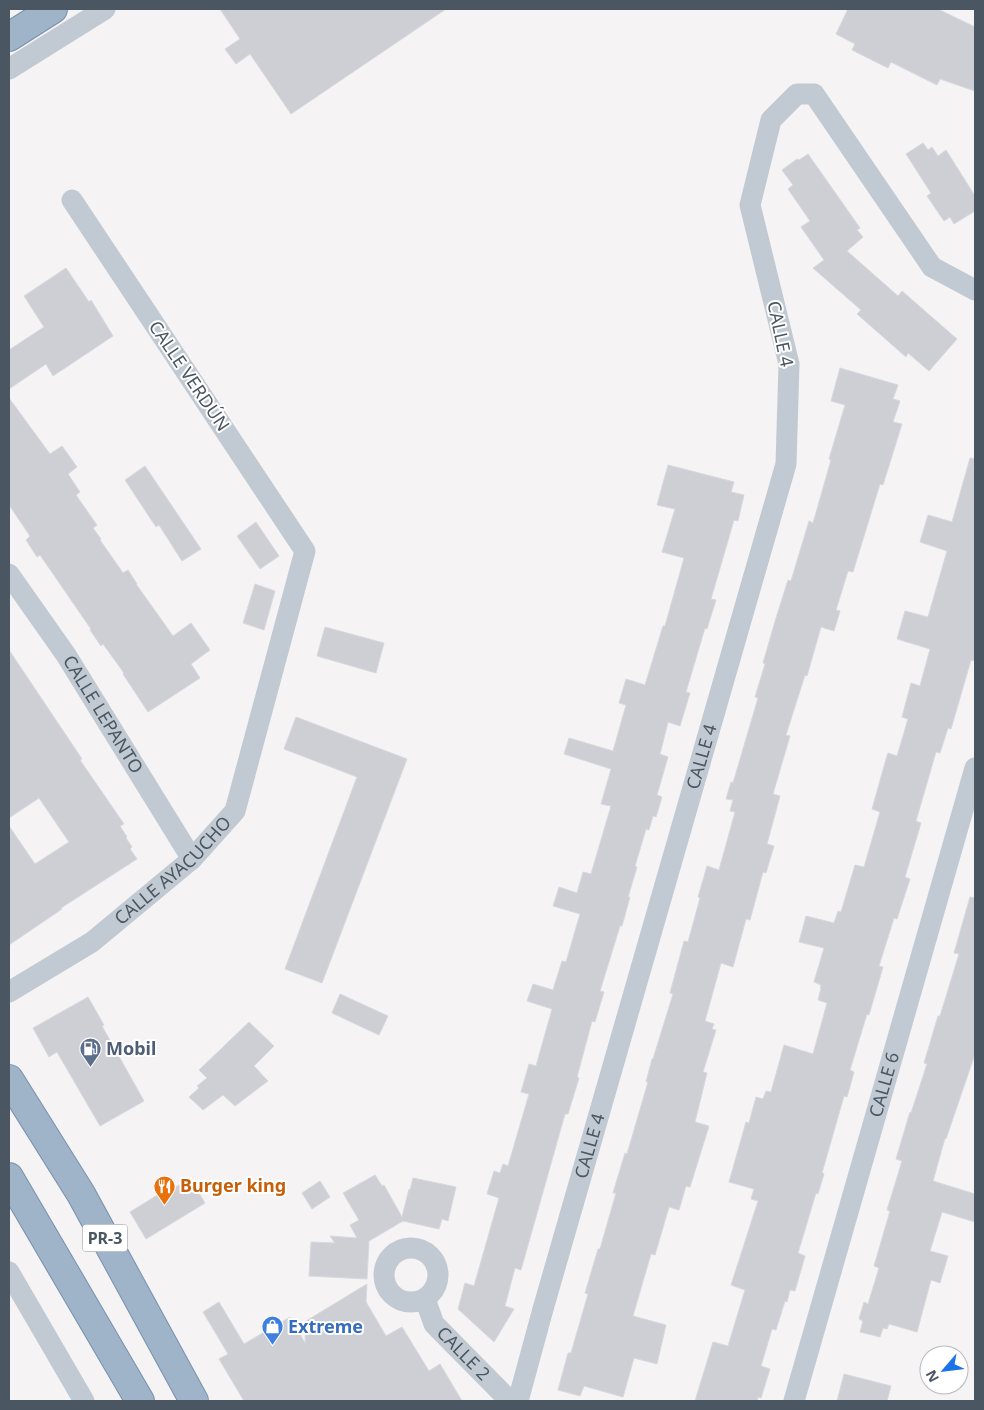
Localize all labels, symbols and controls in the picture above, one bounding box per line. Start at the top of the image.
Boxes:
street label: CALLE 4 [762,299,800,369]
street label: CALLE VERDÚN [144,315,236,435]
street label: CALLE LEPANTO [58,650,149,778]
street label: CALLE 4 [680,721,722,792]
street label: CALLE AYACUCHO [109,811,236,929]
place label: Mobil [106,1036,156,1060]
fuel station icon: Mobil [78,1037,102,1068]
street label: CALLE 6 [863,1049,904,1120]
street label: CALLE 4 [568,1110,610,1181]
place label: Burger king [180,1173,286,1197]
restaurant icon: Burger king [152,1174,176,1205]
road number: PR-3 [82,1224,128,1252]
place label: Extreme [288,1314,363,1338]
shop icon: Extreme [260,1315,284,1346]
street label: CALLE 2 [432,1321,496,1385]
north arrow [919,1345,969,1395]
text: N [921,1367,943,1386]

